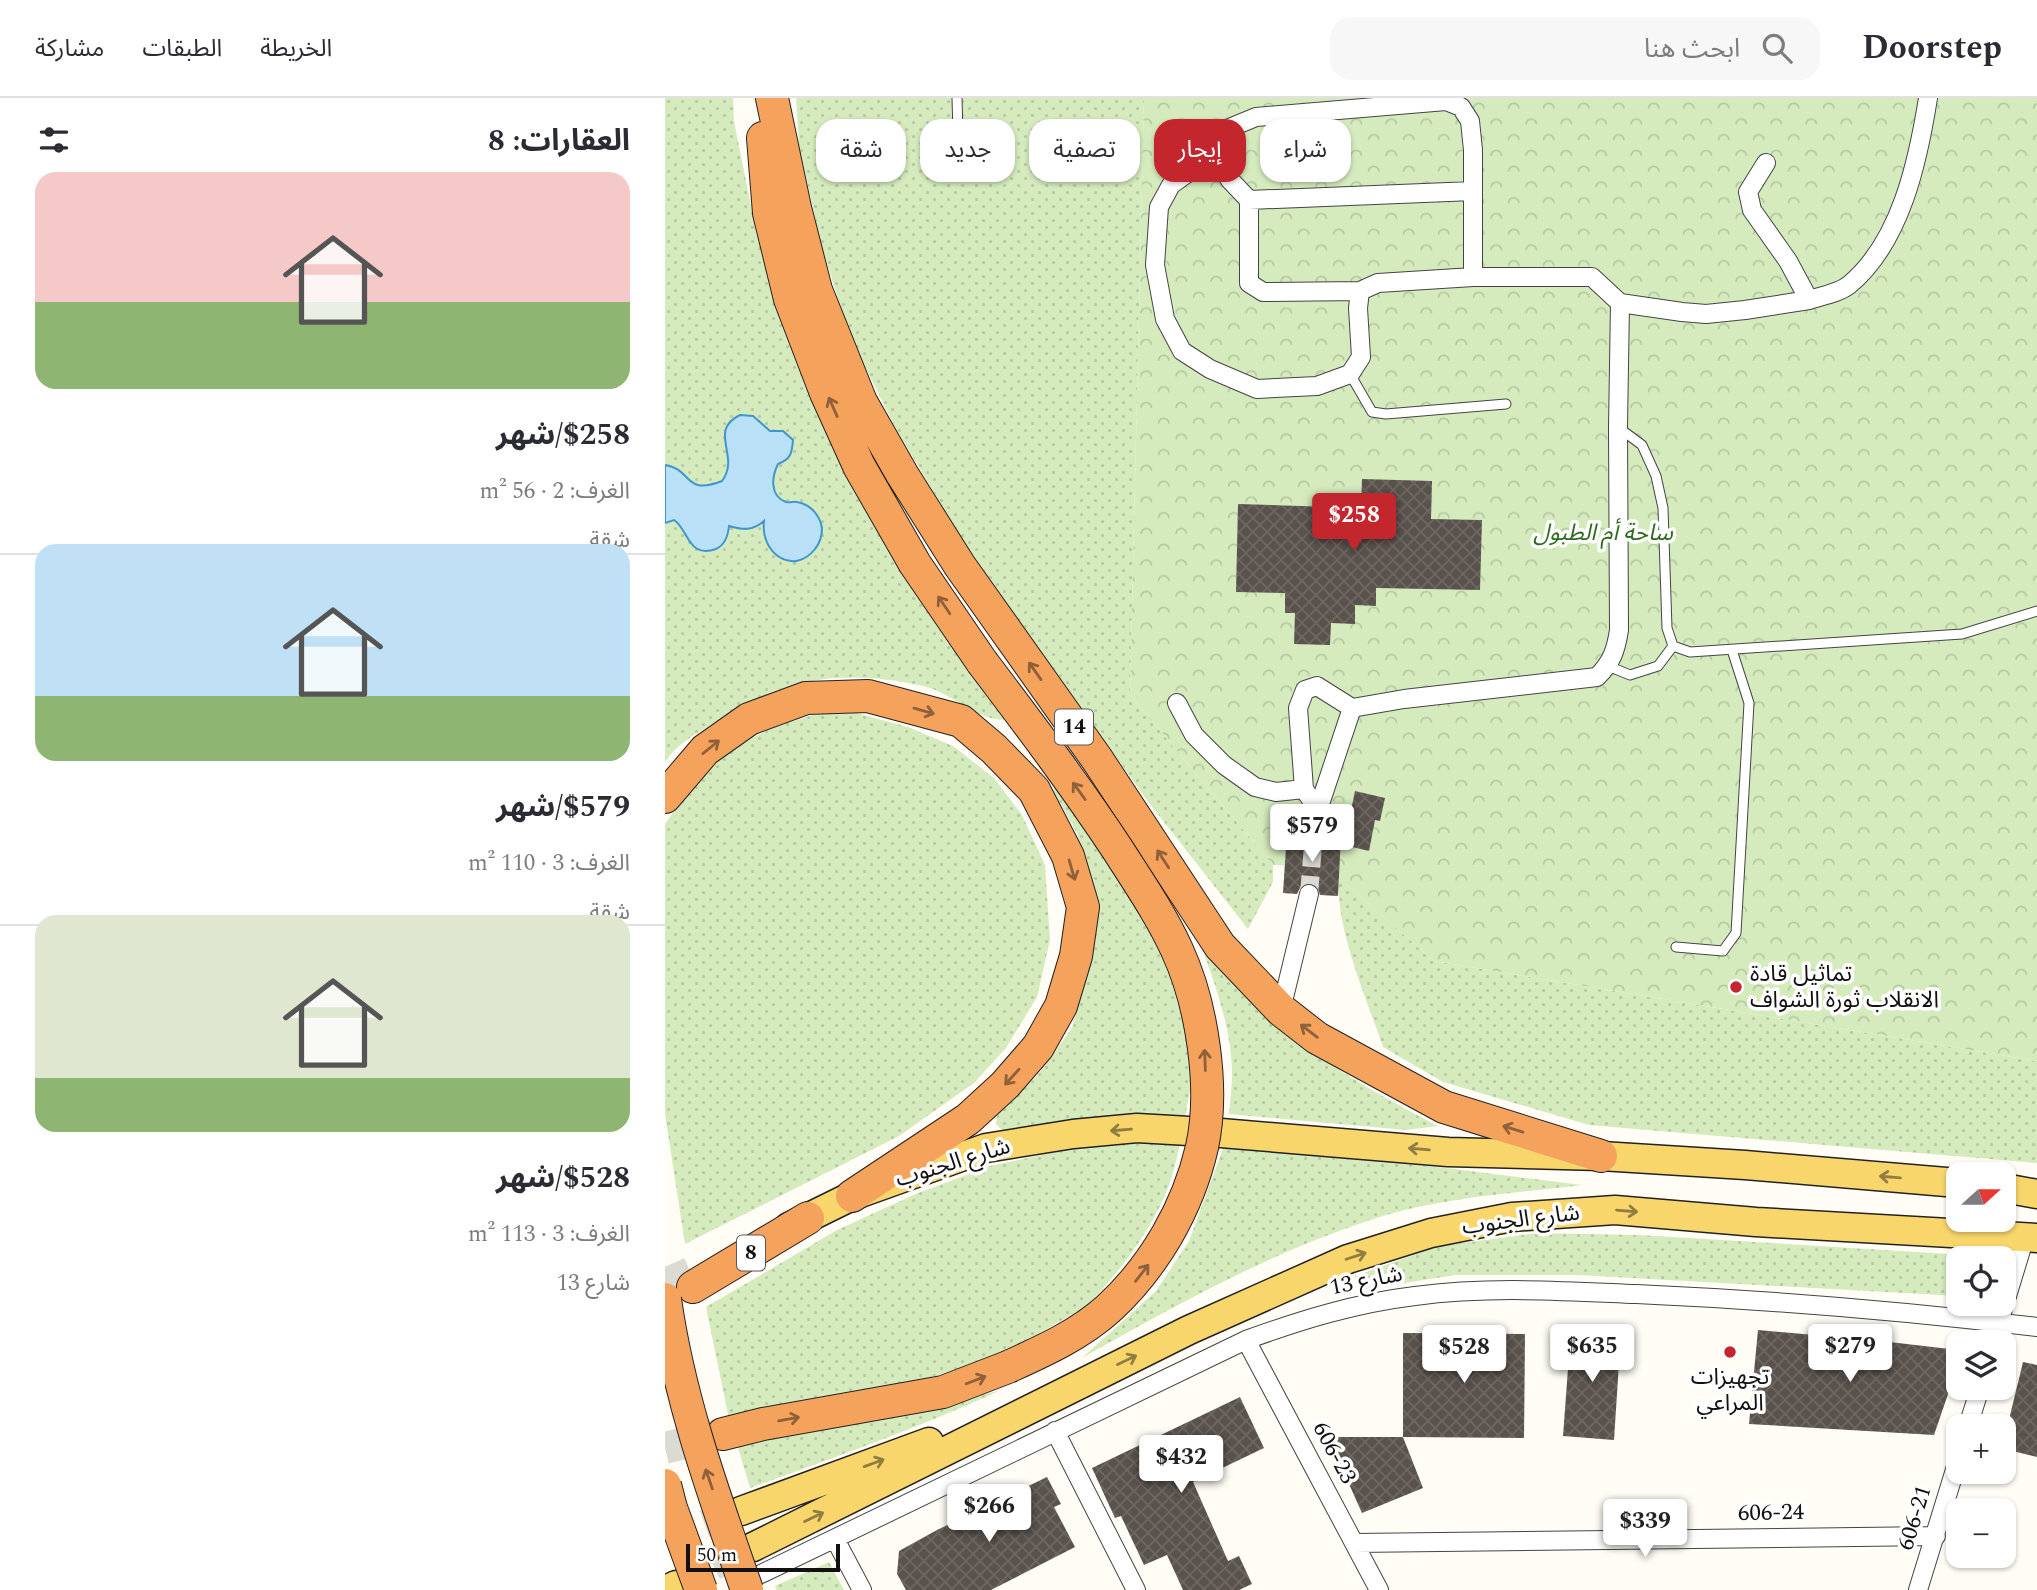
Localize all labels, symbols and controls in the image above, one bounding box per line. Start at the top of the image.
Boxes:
search box [1330,17,1820,80]
text: Doorstep [1862,23,2002,73]
text: ابحث هنا [1644,29,1740,69]
icon: search [1758,29,1796,67]
text: مشاركة [35,31,104,67]
text: الطبقات [142,31,222,67]
text: الخريطة [260,31,332,67]
text: العقارات: 8 [488,118,630,164]
chip: شقة [816,119,906,182]
chip: جديد [920,119,1015,182]
chip: تصفية [1029,119,1140,182]
chip: إيجار [1154,119,1246,182]
chip: شراء [1260,119,1351,182]
icon: filters [35,121,73,159]
icon: home [270,217,396,343]
one-way arrow [826,397,839,418]
text: $258/شهر [496,412,630,458]
text: الغرف: 2 · 56 m² [479,474,630,509]
pin: $258 [1313,494,1395,553]
text: $258 [1328,498,1380,533]
park label: ساحة أم الطبول [1533,516,1674,551]
text: شقة [589,523,630,558]
icon: home [270,589,396,715]
one-way arrow [936,596,950,616]
one-way arrow [1027,662,1042,681]
one-way arrow [913,705,935,718]
road number: 14 [1055,710,1093,744]
one-way arrow [702,739,720,754]
one-way arrow [1072,782,1086,801]
text: $579/شهر [496,784,630,830]
pin: $579 [1271,804,1353,864]
text: $579 [1286,809,1338,844]
text: الغرف: 3 · 110 m² [468,846,630,881]
one-way arrow [1155,850,1170,869]
one-way arrow [1066,859,1079,881]
text: شقة [589,895,630,930]
place label: تماثيل قادة الانقلاب ثورة الشواف [1750,957,1939,1018]
icon: home [270,960,396,1086]
marker: تماثيل قادة الانقلاب ثورة الشواف [1728,979,1744,995]
one-way arrow [1300,1024,1319,1038]
one-way arrow [1198,1049,1212,1072]
one-way arrow [1004,1068,1020,1086]
one-way arrow [1502,1121,1524,1134]
one-way arrow [1110,1124,1132,1137]
street label: شارع الجنوب [891,1129,1015,1197]
one-way arrow [1408,1142,1430,1155]
text: $528/شهر [496,1155,630,1201]
north arrow [1946,1162,2016,1232]
map controls [1946,1162,2016,1568]
one-way arrow [1879,1170,1902,1183]
street label: شارع الجنوب [1460,1195,1582,1245]
one-way arrow [1615,1205,1638,1218]
text: الغرف: 3 · 113 m² [468,1217,630,1252]
road number: 8 [737,1236,765,1270]
button: locate [1946,1246,2016,1316]
one-way arrow [1345,1249,1367,1262]
street label: شارع 13 [1327,1257,1405,1305]
one-way arrow [1134,1264,1149,1282]
text: شارع 13 [556,1266,630,1301]
pin: $635 [1551,1324,1633,1384]
pin: $279 [1809,1324,1891,1384]
pin: $528 [1423,1326,1505,1385]
text: $635 [1566,1329,1618,1364]
text: $279 [1824,1329,1876,1364]
text: $528 [1438,1330,1490,1365]
button: layers [1946,1330,2016,1400]
marker: تجهيزات المراعي [1722,1344,1738,1360]
one-way arrow [1116,1353,1137,1366]
place label: تجهيزات المراعي [1691,1360,1770,1421]
one-way arrow [964,1372,986,1385]
one-way arrow [777,1412,800,1426]
button: + [1946,1414,2016,1484]
street label: 606-23 [1303,1416,1365,1490]
pin: $432 [1140,1436,1222,1495]
text: $432 [1155,1440,1207,1475]
one-way arrow [863,1456,885,1468]
one-way arrow [702,1468,715,1490]
street label: 606-21 [1889,1481,1941,1555]
pin: $266 [948,1484,1030,1544]
text: $266 [963,1489,1015,1524]
street label: 606-24 [1738,1495,1805,1531]
button: − [1946,1498,2016,1568]
pin: $339 [1604,1500,1686,1559]
text: $339 [1619,1504,1671,1539]
one-way arrow [803,1510,824,1524]
scale bar [686,1541,840,1573]
text: 50 m [697,1541,737,1570]

